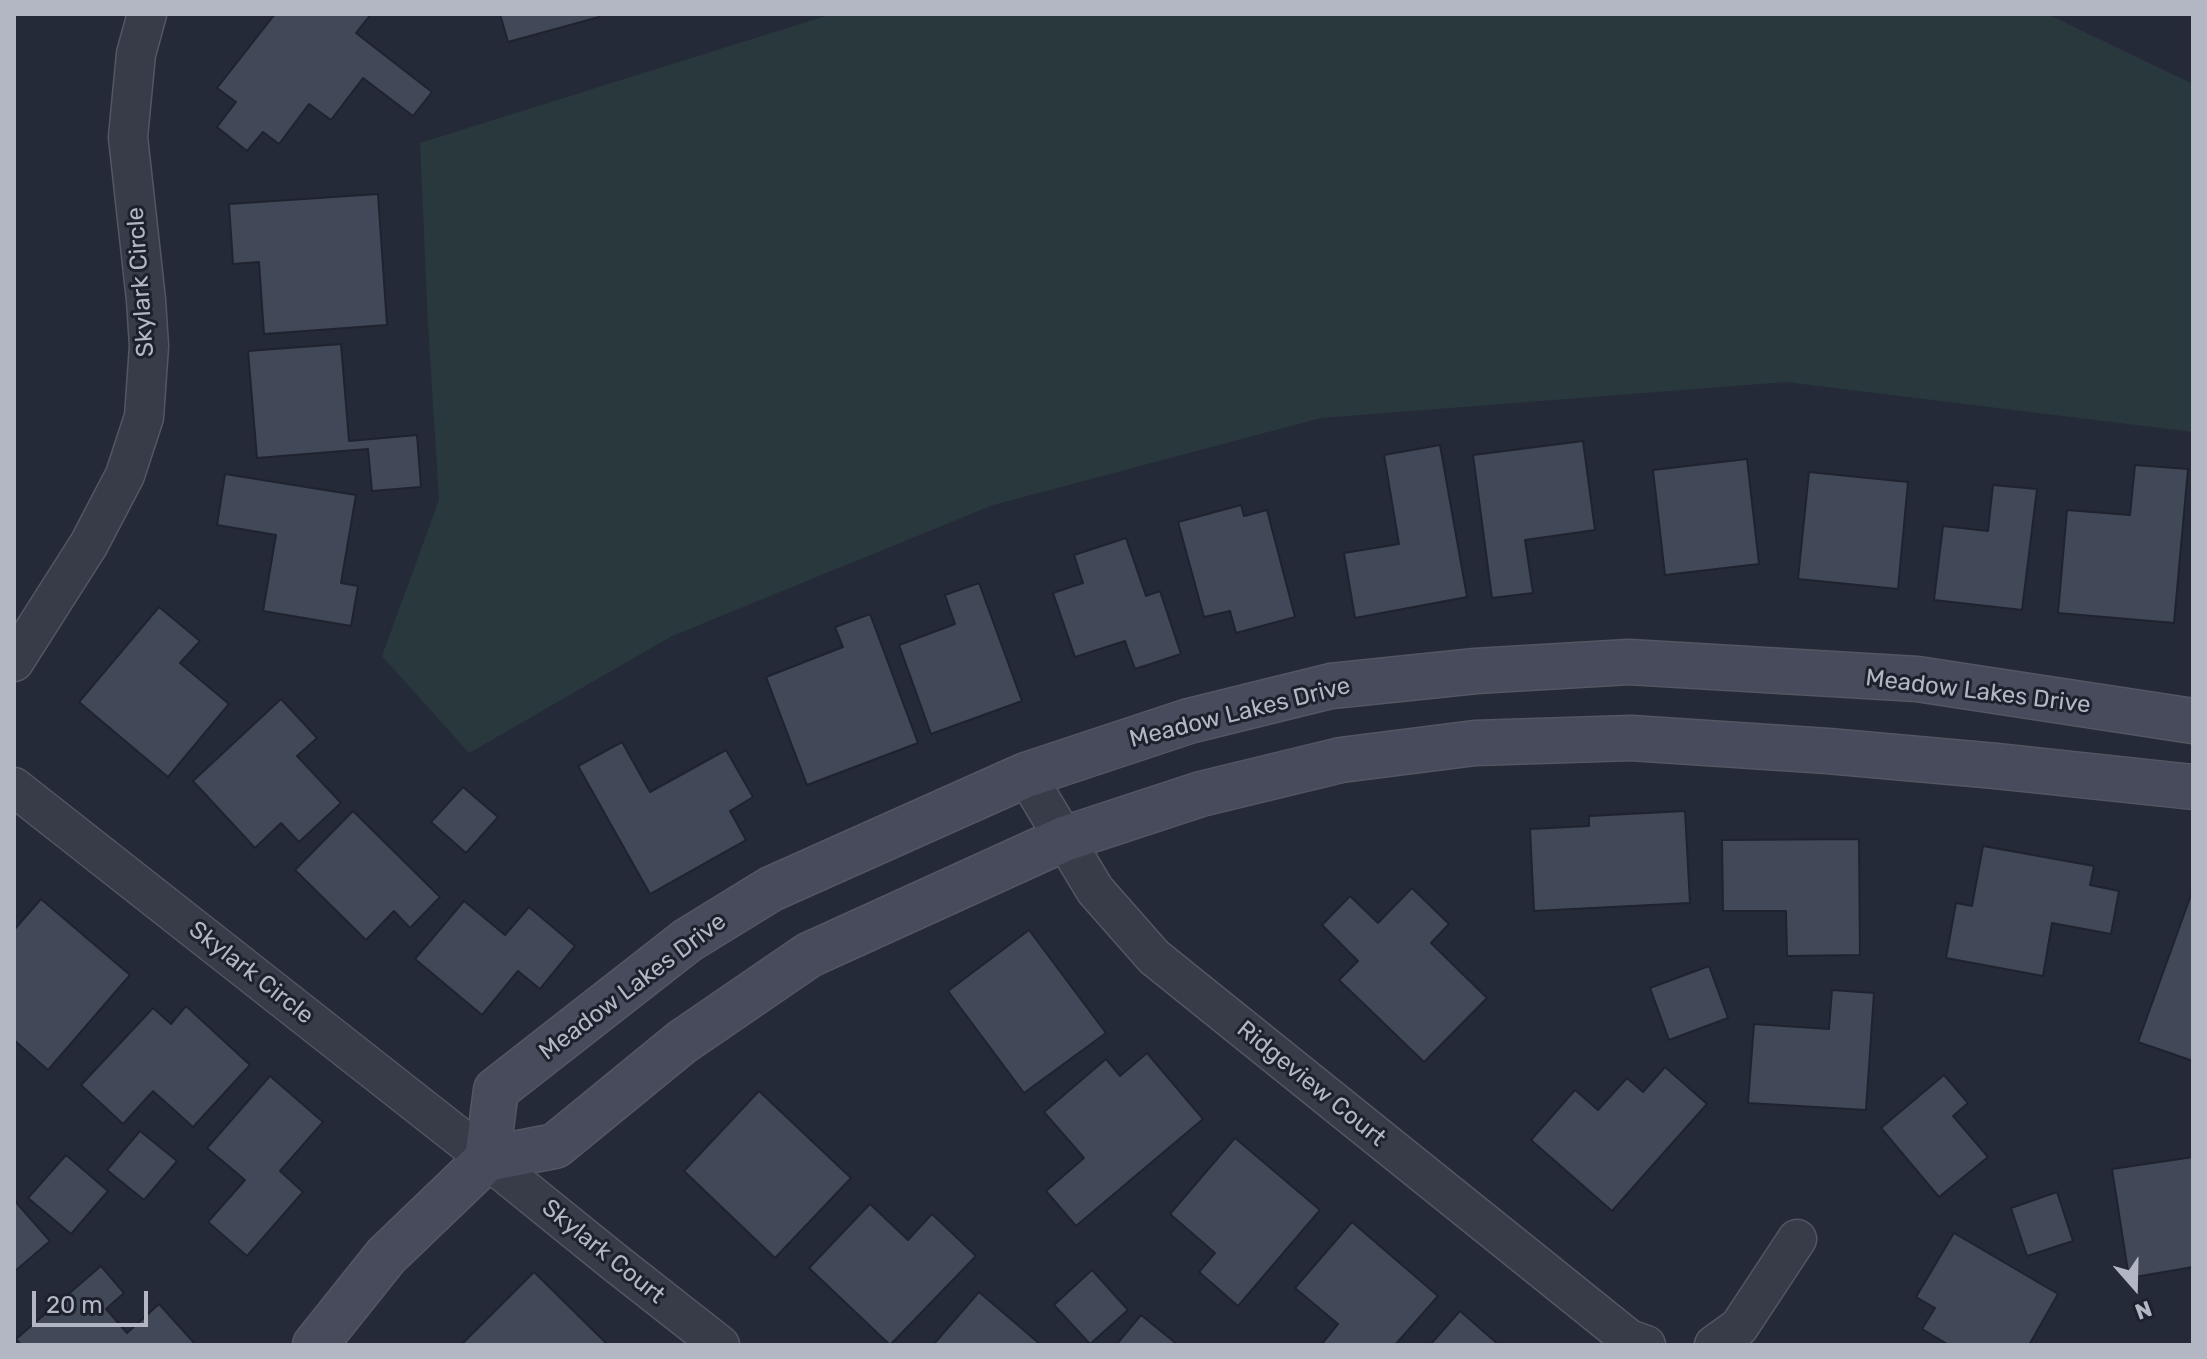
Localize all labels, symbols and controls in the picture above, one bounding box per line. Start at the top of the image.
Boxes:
street label: Skylark Circle [121,206,161,358]
street label: Meadow Lakes Drive [1864,664,2092,720]
street label: Meadow Lakes Drive [1127,672,1353,754]
street label: Meadow Lakes Drive [534,907,732,1067]
street label: Skylark Circle [183,915,319,1031]
street label: Ridgeview Court [1231,1015,1391,1153]
street label: Skylark Court [536,1194,670,1310]
north arrow [2095,1247,2175,1327]
scale bar [36,1275,152,1325]
text: 20 m [46,1291,103,1319]
text: N [2131,1295,2155,1325]

